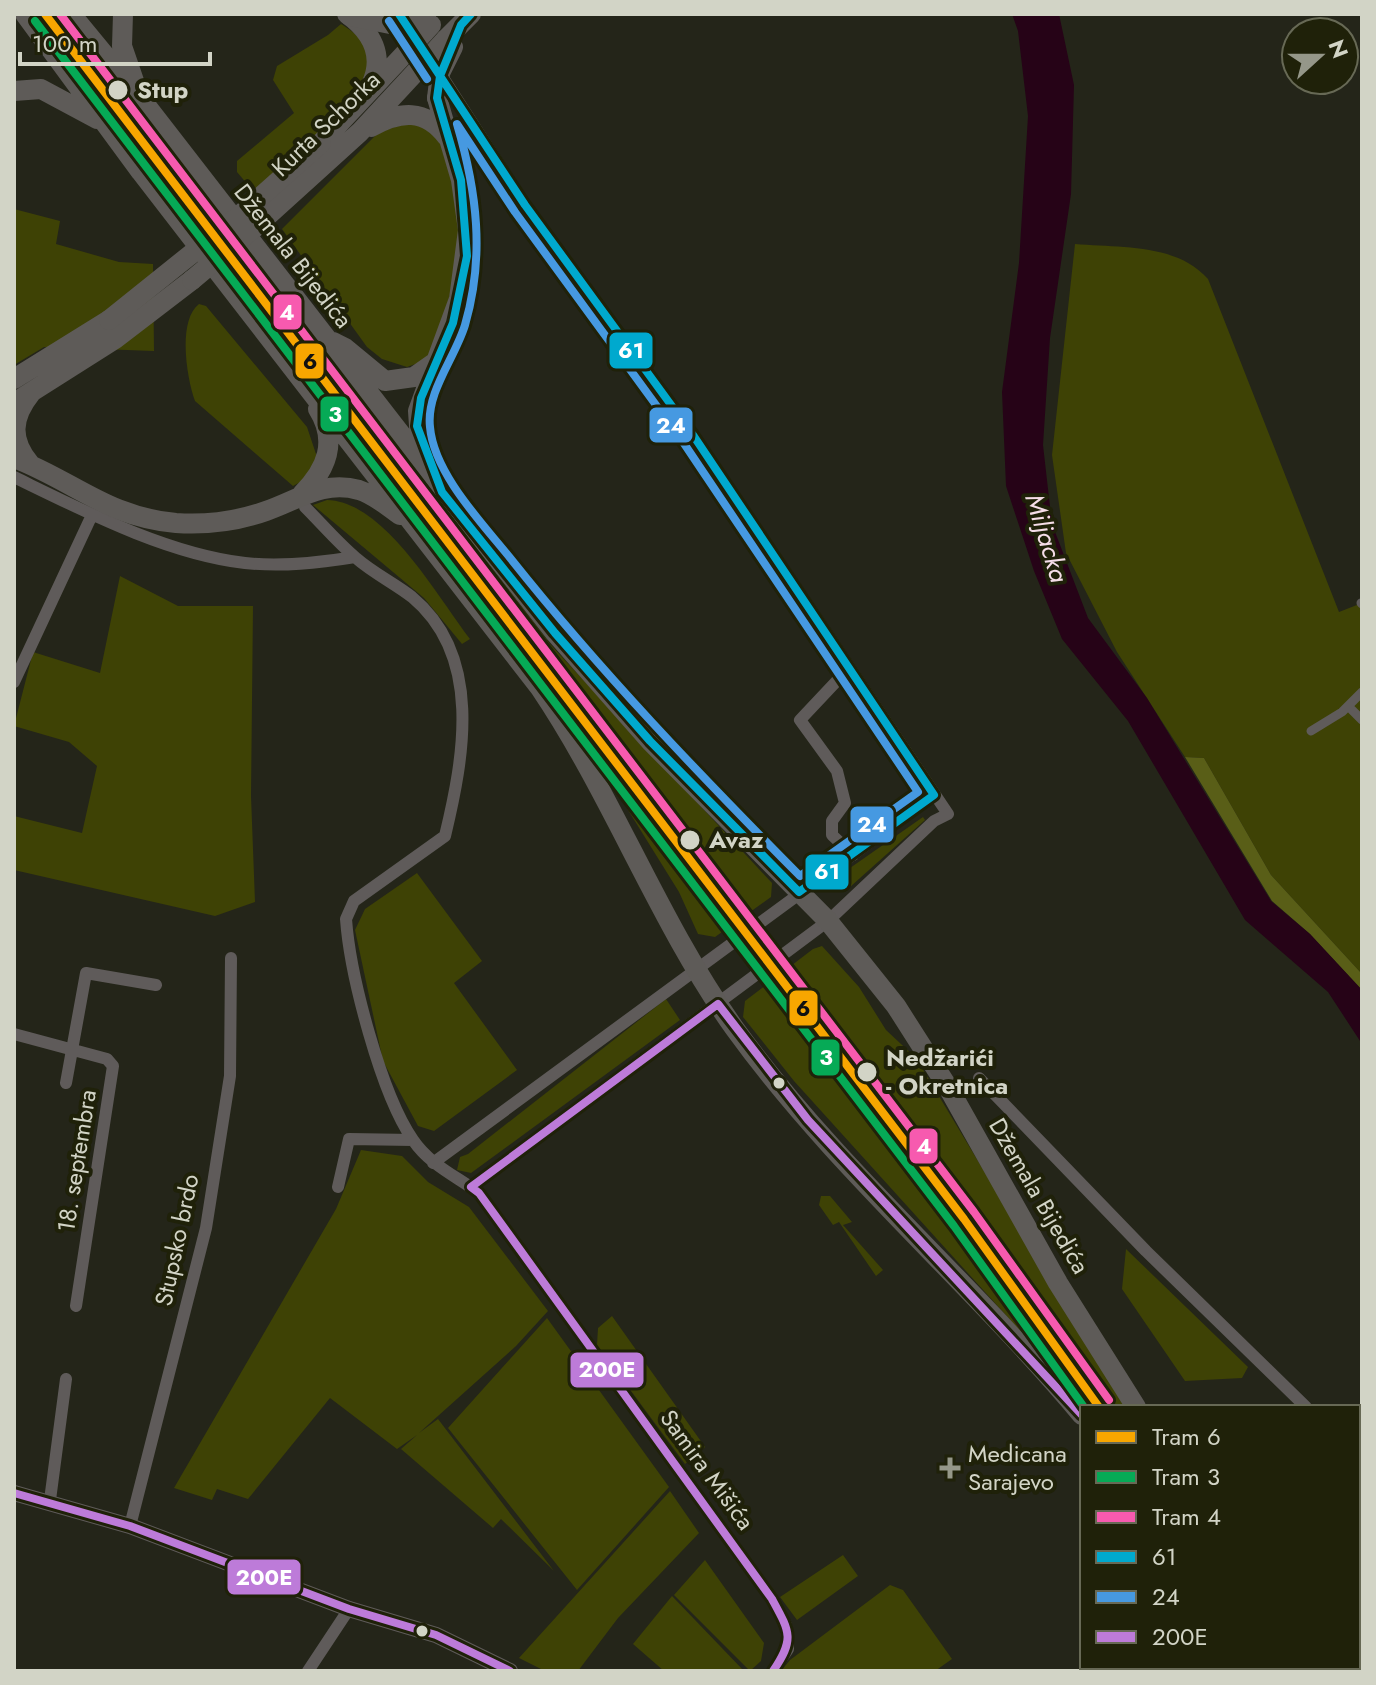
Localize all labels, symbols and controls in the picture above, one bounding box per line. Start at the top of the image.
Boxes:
scale bar [20,16,210,66]
north arrow [1280,16,1360,96]
text: 100 m [32,26,98,61]
text: N [1321,35,1357,63]
street label: Kurta Schorka [264,63,388,184]
place label: Stup [137,72,188,107]
marker: Stup [106,78,130,102]
street label: Džemala Bijedića [226,176,361,335]
line badge: 4 [272,293,303,331]
text: 4 [279,296,295,328]
line badge: 61 [608,331,654,370]
text: 61 [618,334,644,366]
line badge: 6 [294,342,325,380]
text: 6 [303,345,317,377]
line badge: 3 [319,395,350,433]
text: 3 [328,398,342,430]
line badge: 24 [648,406,694,444]
text: 24 [656,409,686,441]
water label: Miljacka [1016,489,1079,588]
line badge: 24 [849,805,895,844]
text: 24 [857,808,887,840]
place label: Avaz [708,822,764,857]
marker: Avaz [678,828,702,852]
line badge: 61 [804,853,850,891]
text: 61 [814,855,840,887]
line badge: 6 [788,989,819,1027]
text: 6 [796,992,810,1024]
line badge: 3 [810,1038,841,1077]
place label: Nedžarići - Okretnica [886,1040,1008,1103]
text: 3 [819,1041,833,1073]
marker: Nedžarići - Okretnica [855,1060,879,1084]
unlabelled marker [771,1075,787,1091]
street label: 18. septembra [48,1087,105,1235]
street label: Džemala Bijedića [981,1111,1098,1280]
line badge: 4 [908,1127,939,1165]
text: 4 [916,1130,932,1162]
street label: Stupsko brdo [145,1171,208,1309]
line badge: 200E [569,1351,645,1389]
text: 200E [579,1353,635,1385]
street label: Samira Mišića [652,1402,763,1537]
legend [1080,1405,1360,1669]
text: Tram 6 [1152,1419,1221,1454]
place label: Medicana Sarajevo [968,1436,1067,1499]
marker: Medicana Sarajevo [939,1457,961,1479]
text: Tram 3 [1152,1459,1220,1494]
text: Tram 4 [1152,1499,1221,1534]
text: 61 [1152,1539,1177,1574]
line badge: 200E [226,1558,302,1596]
text: 200E [236,1561,292,1593]
text: 24 [1152,1579,1180,1614]
text: 200E [1152,1619,1208,1654]
unlabelled marker [414,1623,430,1639]

